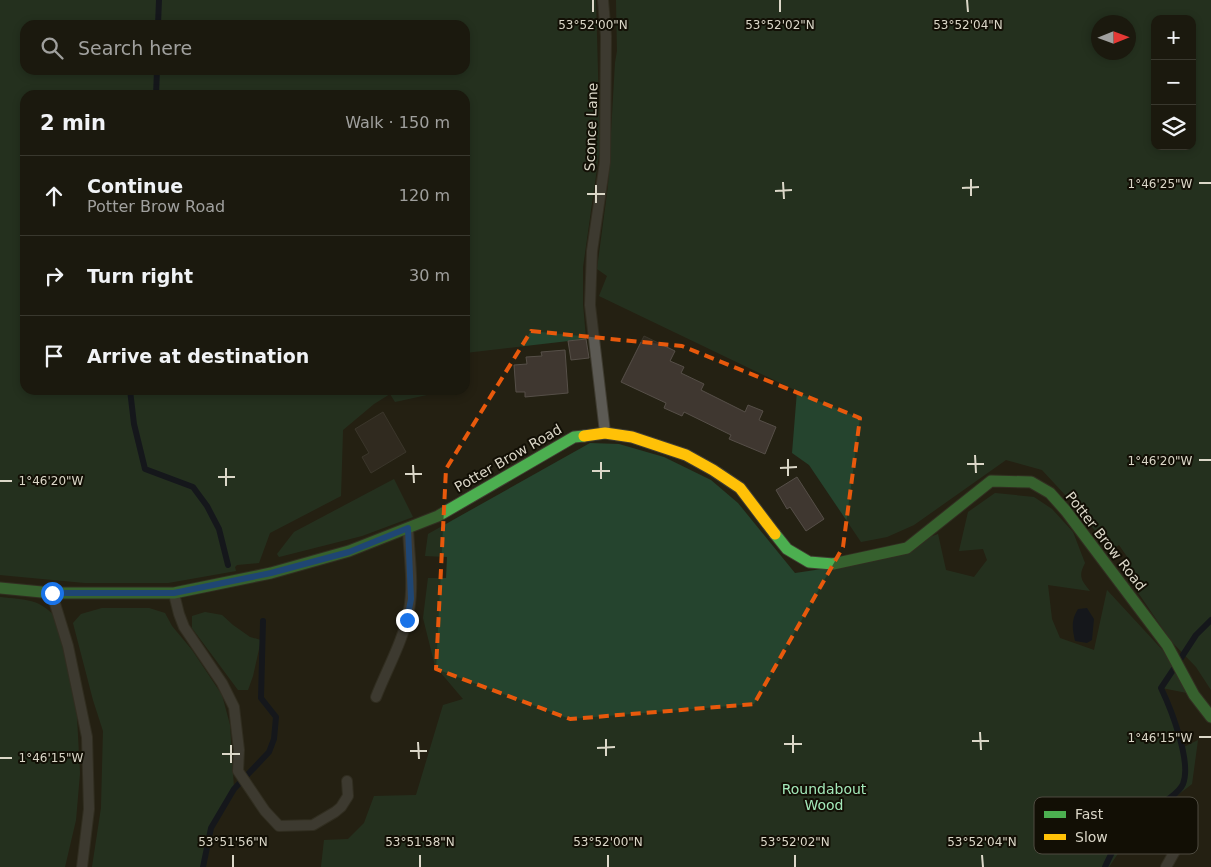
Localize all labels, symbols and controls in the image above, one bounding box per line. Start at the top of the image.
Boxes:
north arrow [1091,15,1136,60]
map controls [1151,15,1196,150]
button: + [1151,15,1196,60]
text: 53°52'00"N [558,18,628,32]
text: 53°52'02"N [745,18,815,32]
text: 53°52'04"N [933,18,1003,32]
search box [20,20,470,75]
icon: search [38,34,66,62]
text: Search here [78,37,192,59]
button: − [1151,60,1196,105]
street label: Sconce Lane [581,82,601,172]
button: layers [1151,105,1196,150]
text: 2 min [40,111,106,135]
text: Walk · 150 m [345,113,450,132]
text: Continue [87,175,183,197]
text: 1°46'25"W [1128,177,1193,191]
icon: ahead [40,182,68,210]
text: 120 m [399,186,450,205]
text: Potter Brow Road [87,197,225,216]
icon: right [40,262,68,290]
text: Turn right [87,265,193,287]
text: 30 m [409,266,450,285]
icon: arrive [40,342,68,370]
text: Arrive at destination [87,345,309,367]
street label: Potter Brow Road [452,421,564,495]
text: 1°46'20"W [1128,454,1193,468]
text: 1°46'20"W [19,474,84,488]
street label: Potter Brow Road [1062,488,1150,594]
route start [41,582,64,605]
route end [396,609,419,632]
text: 1°46'15"W [1128,731,1193,745]
text: 1°46'15"W [19,751,84,765]
park label: Roundabout Wood [782,781,867,813]
legend [1034,797,1198,854]
text: Fast [1075,806,1104,822]
text: Slow [1075,829,1108,845]
text: 53°51'56"N [198,835,268,849]
text: 53°51'58"N [385,835,455,849]
text: 53°52'00"N [573,835,643,849]
text: 53°52'02"N [760,835,830,849]
text: 53°52'04"N [947,835,1017,849]

